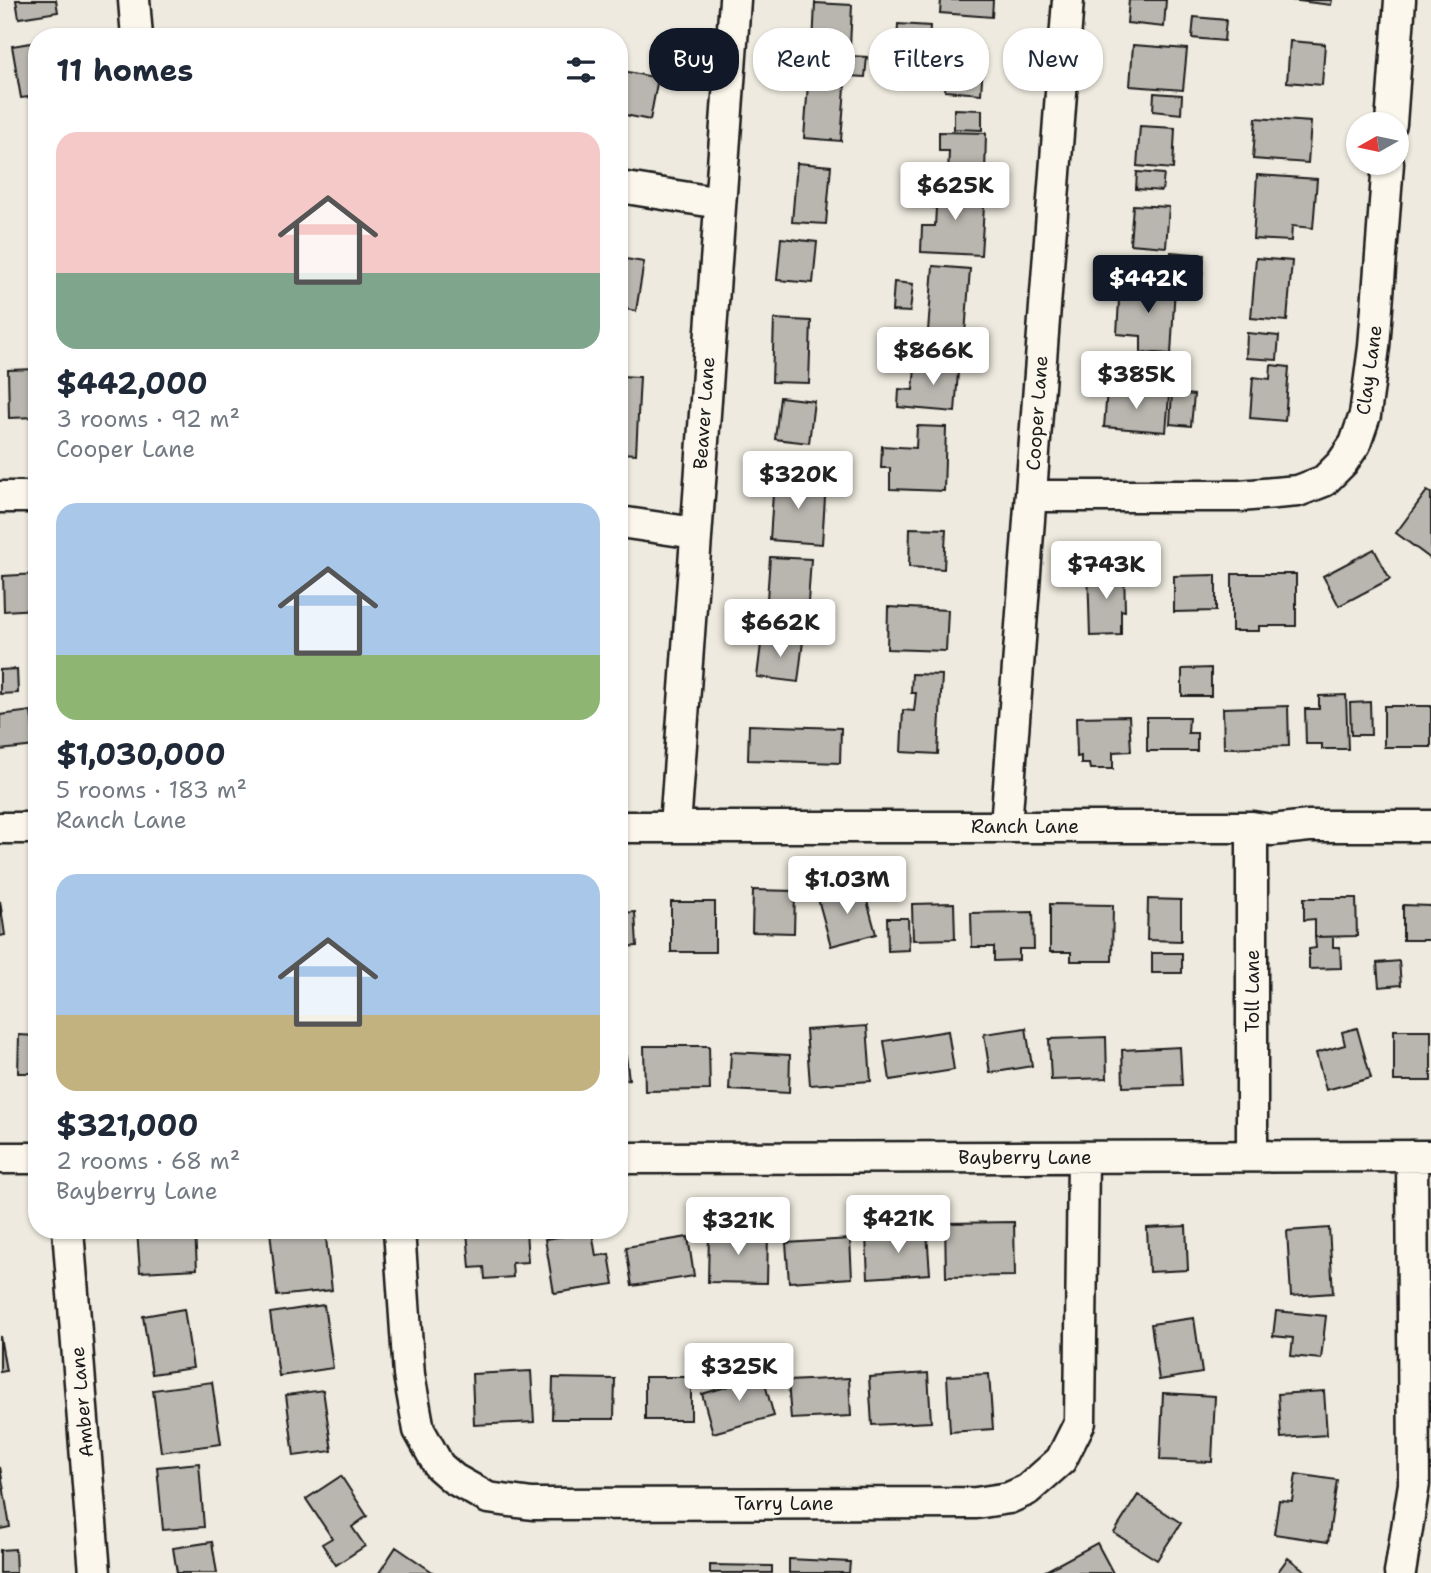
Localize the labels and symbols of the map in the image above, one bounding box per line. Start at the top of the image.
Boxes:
north arrow [1346,112,1409,175]
pin: $625K [906,162,1004,222]
pin: $442K [1099,256,1197,315]
street label: Clay Lane [1350,323,1388,417]
pin: $866K [884,328,982,387]
pin: $385K [1087,352,1185,411]
street label: Cooper Lane [1021,355,1053,471]
street label: Beaver Lane [688,356,720,470]
pin: $320K [749,452,847,511]
pin: $743K [1057,542,1155,601]
pin: $662K [731,600,829,659]
street label: Ranch Lane [971,814,1079,839]
pin: $1.03M [790,856,904,916]
street label: Toll Lane [1240,949,1265,1033]
street label: Bayberry Lane [958,1145,1092,1170]
pin: $421K [849,1196,947,1255]
pin: $321K [689,1198,787,1257]
pin: $325K [690,1344,788,1403]
street label: Amber Lane [65,1345,99,1459]
street label: Tarry Lane [734,1491,834,1516]

